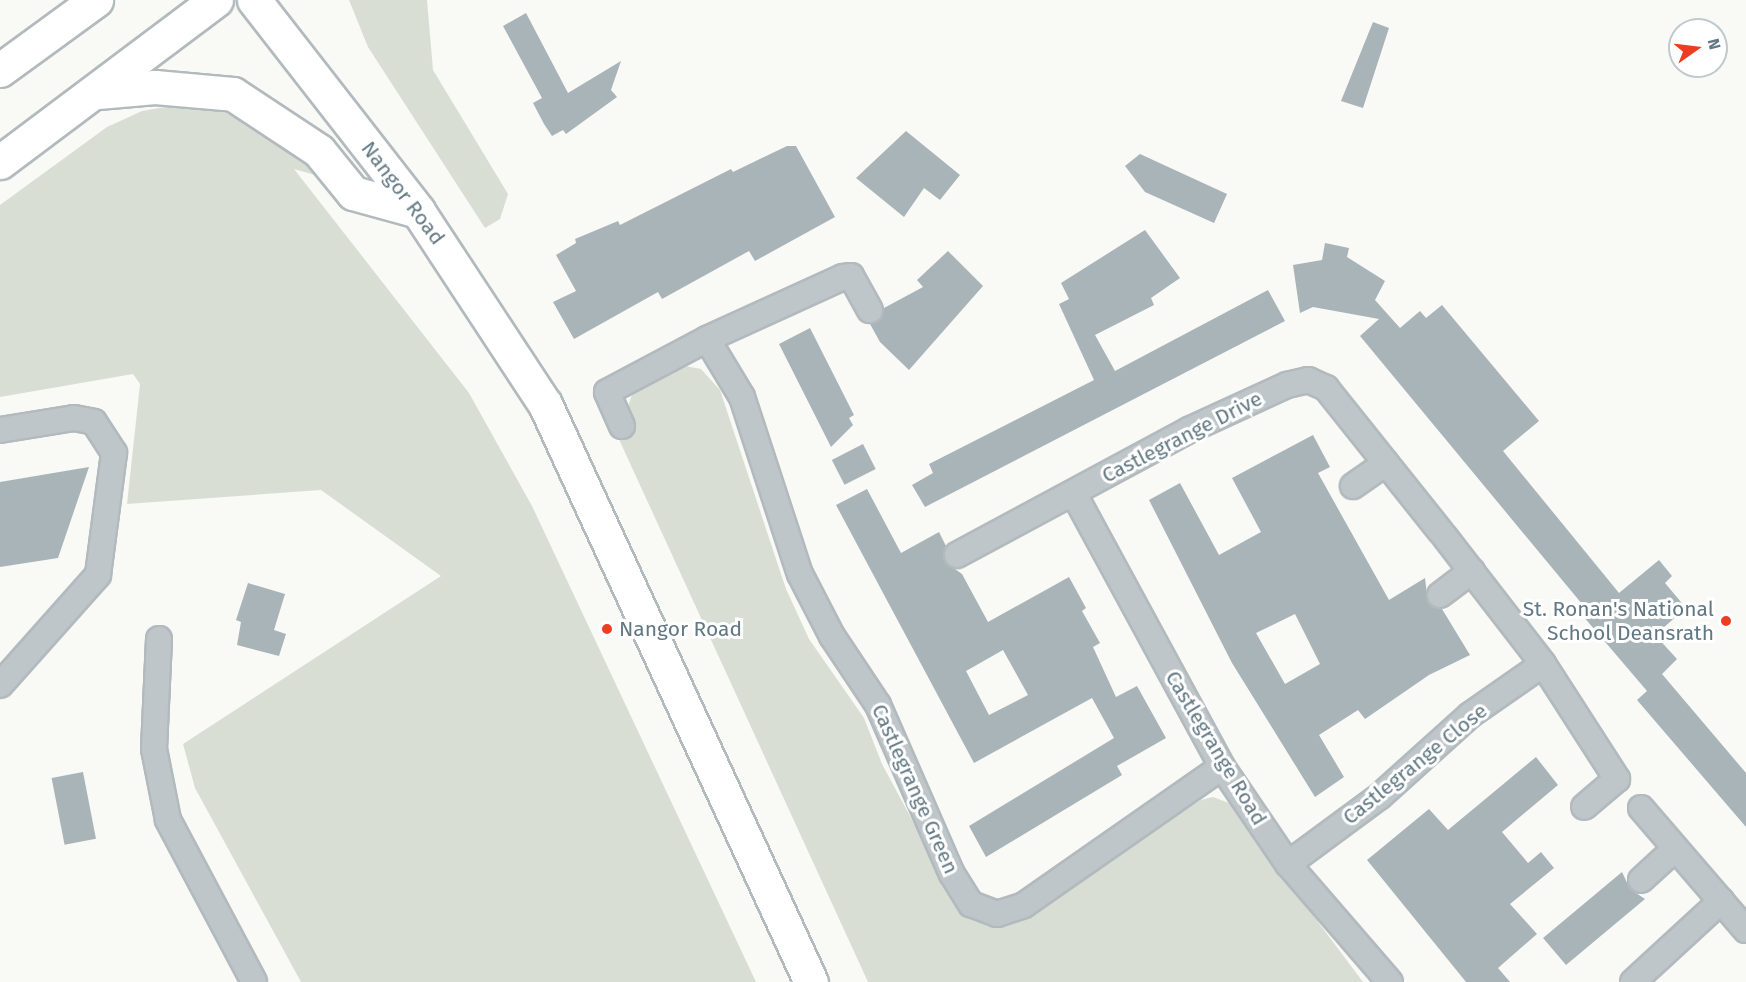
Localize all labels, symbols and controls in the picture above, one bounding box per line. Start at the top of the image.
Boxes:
north arrow [1668,18,1728,78]
text: N [1704,37,1725,51]
street label: Nangor Road [356,136,450,250]
street label: Castlegrange Drive [1098,386,1266,488]
place label: St. Ronan's National School Deansrath [1523,596,1714,646]
marker: St. Ronan's National School Deansrath [1719,614,1733,628]
place label: Nangor Road [619,616,742,642]
marker: Nangor Road [600,622,614,636]
street label: Castlegrange Road [1160,666,1272,830]
street label: Castlegrange Close [1338,698,1492,830]
street label: Castlegrange Green [866,700,964,878]

